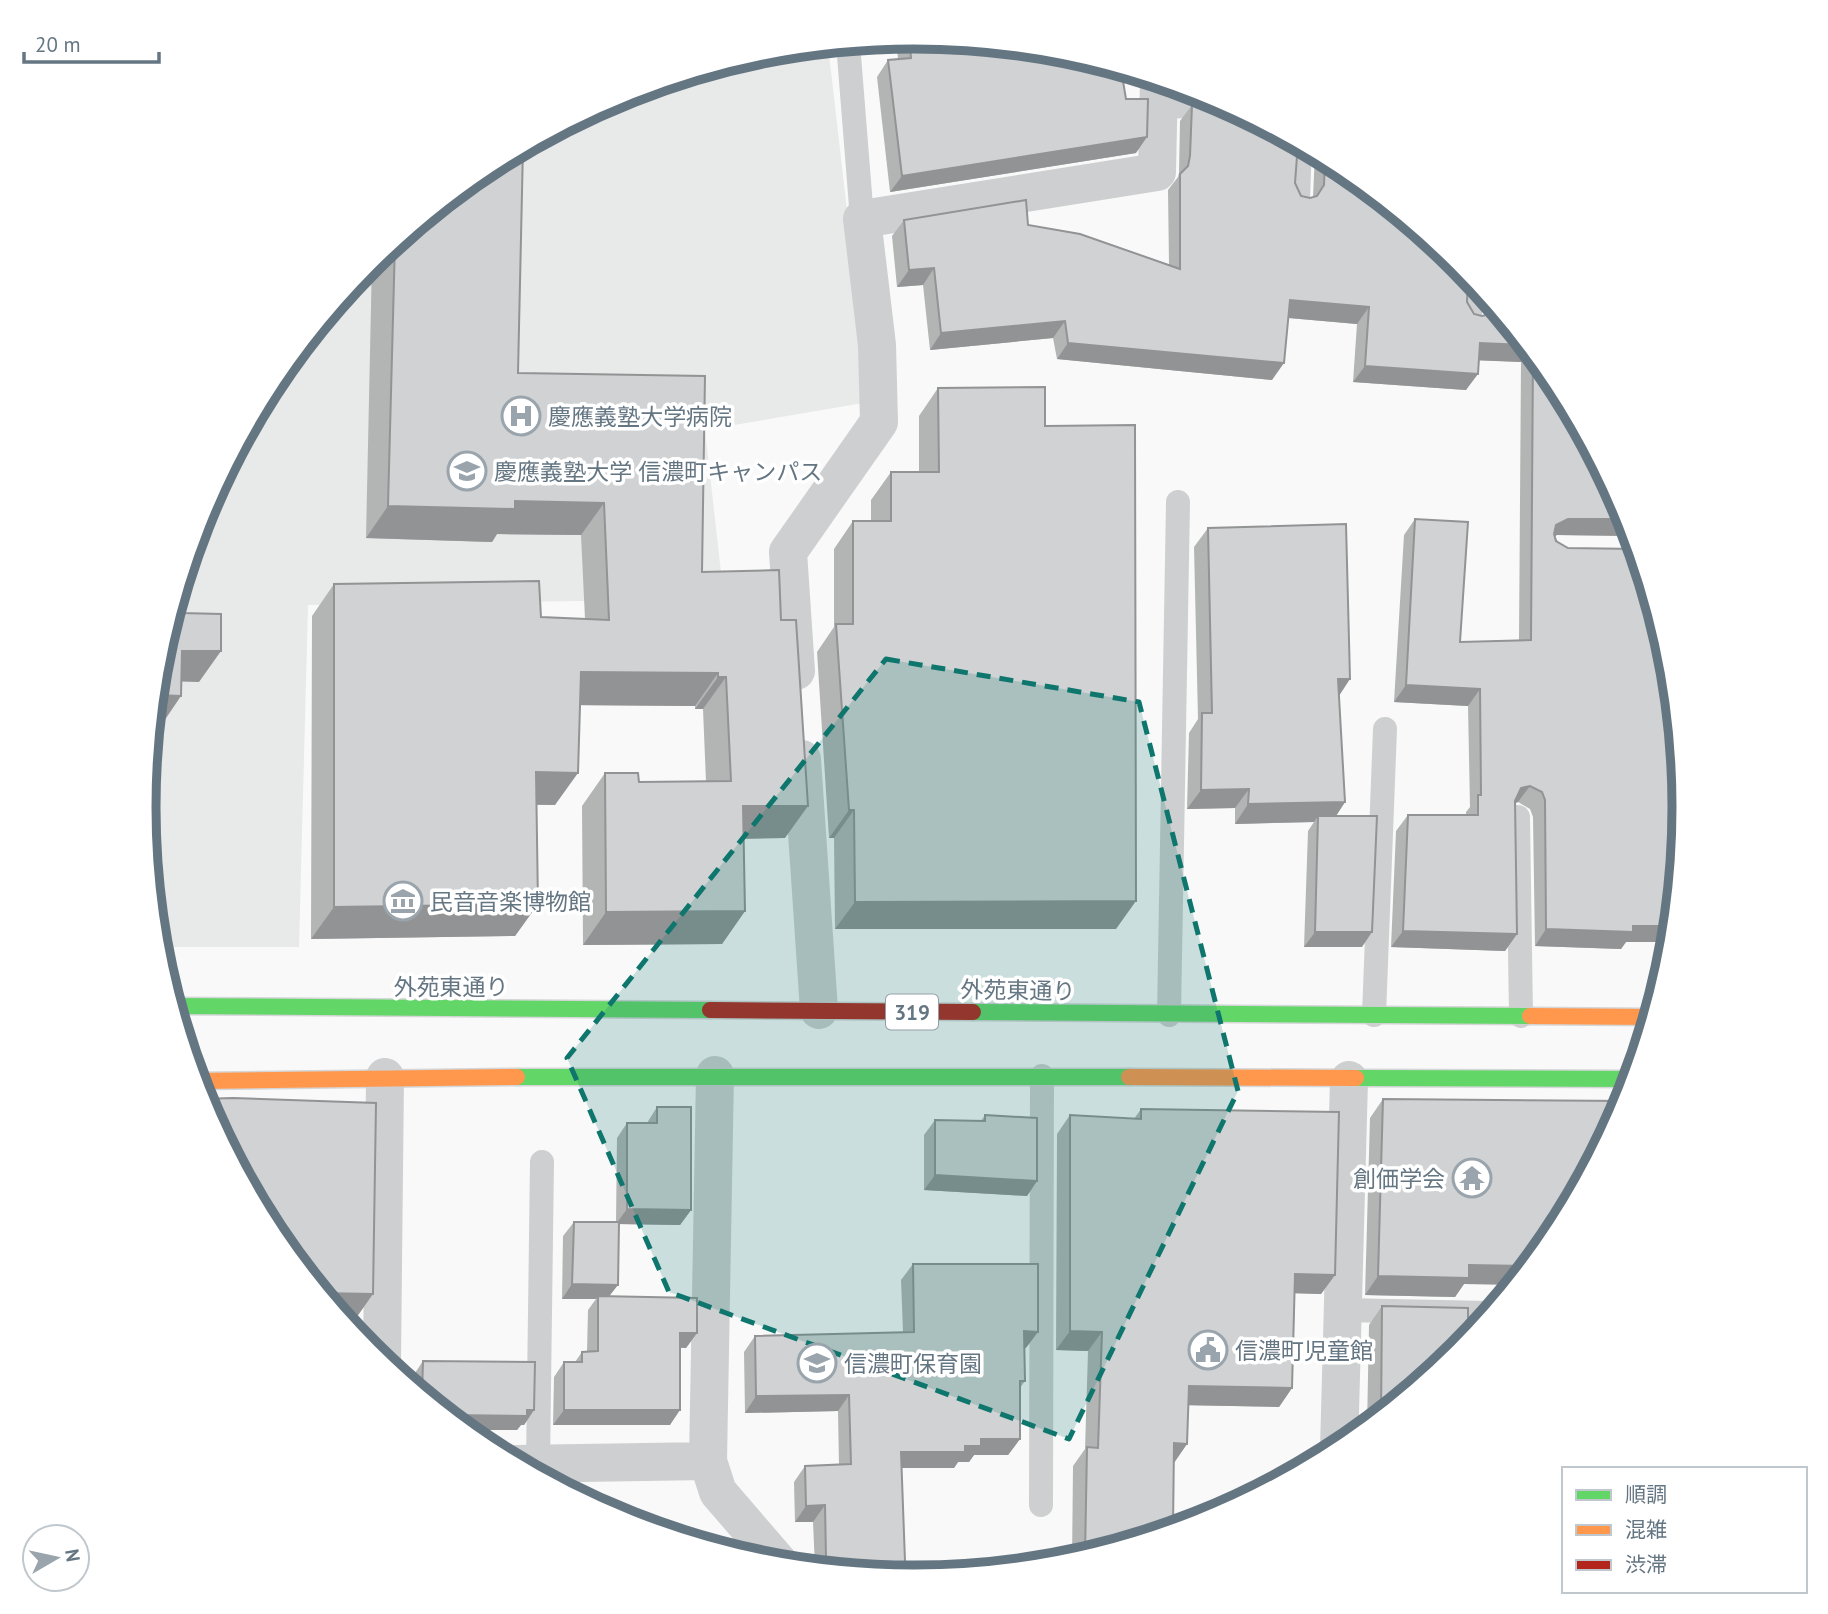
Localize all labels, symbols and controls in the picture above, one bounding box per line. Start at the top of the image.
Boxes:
scale bar [24,21,159,65]
text: 20 m [35,31,81,58]
hospital icon: 慶應義塾大学病院 [500,395,542,437]
place label: 慶應義塾大学病院 [548,402,732,431]
school or university icon: 慶應義塾大学 信濃町キャンパス [446,450,488,492]
place label: 慶應義塾大学 信濃町キャンパス [494,457,822,486]
museum icon: 民音音楽博物館 [382,880,424,922]
place label: 民音音楽博物館 [430,887,591,916]
street label: 外苑東通り [394,972,509,1001]
street label: 外苑東通り [960,974,1076,1006]
road number: 319 [886,995,938,1030]
temple icon: 創価学会 [1451,1157,1493,1199]
place label: 創価学会 [1353,1164,1445,1193]
public building icon: 信濃町児童館 [1187,1329,1229,1371]
place label: 信濃町児童館 [1235,1336,1373,1365]
school or university icon: 信濃町保育園 [796,1342,838,1384]
place label: 信濃町保育園 [844,1349,982,1378]
legend [1562,1467,1807,1593]
text: 順調 [1625,1481,1667,1508]
text: 混雑 [1625,1516,1667,1543]
north arrow [21,1523,91,1593]
text: N [60,1547,86,1563]
text: 渋滞 [1625,1551,1667,1578]

